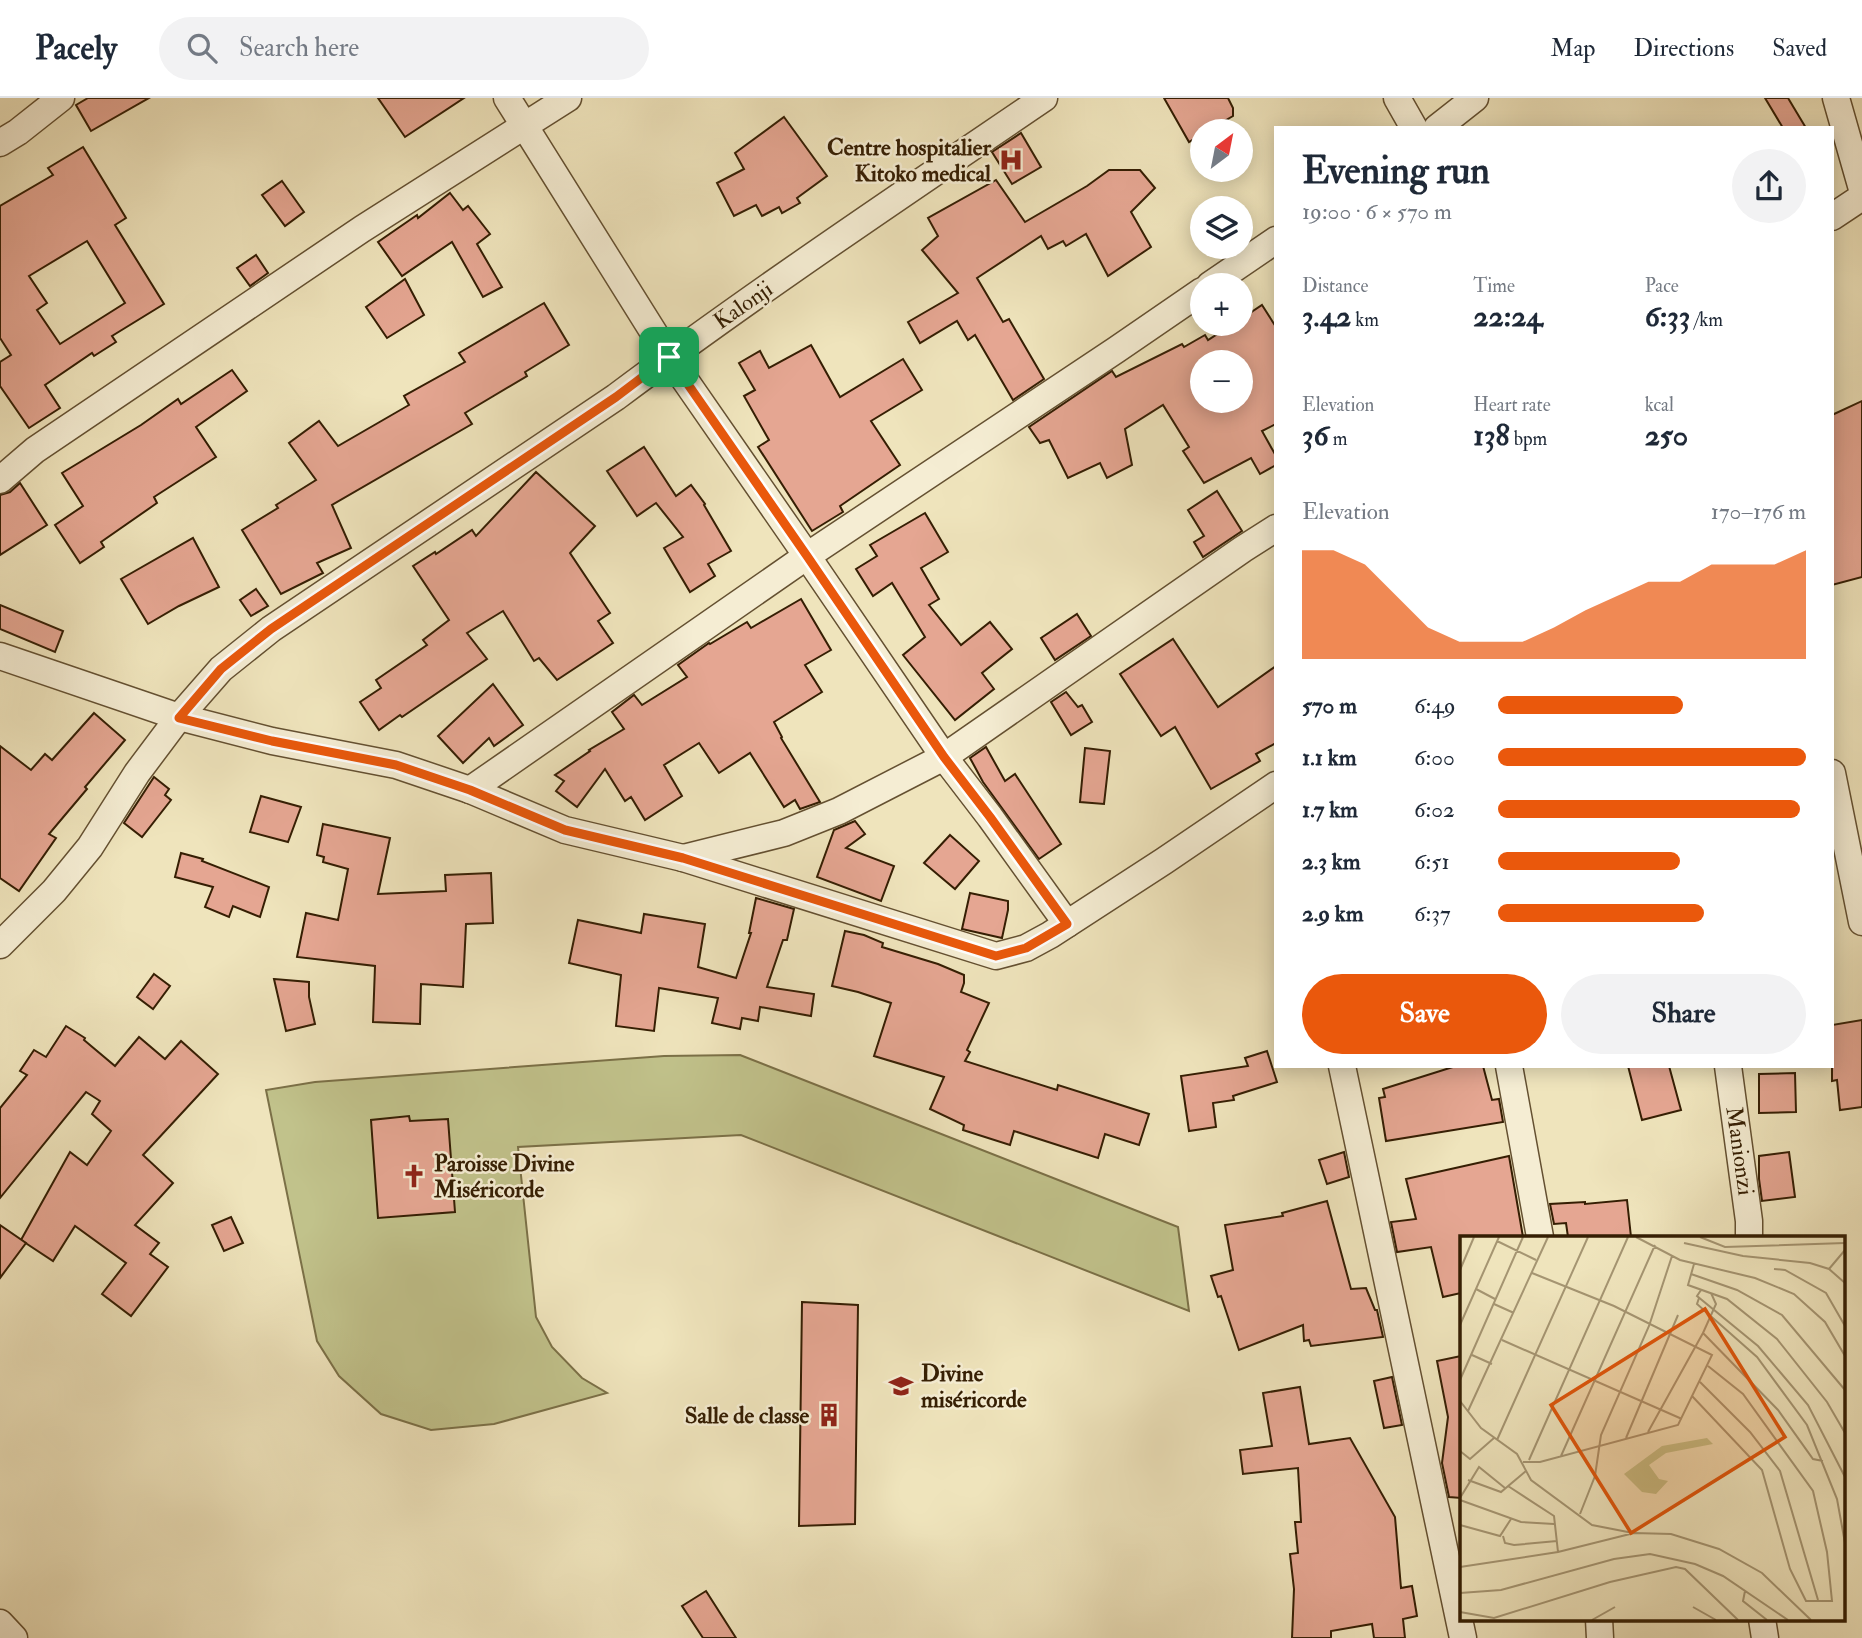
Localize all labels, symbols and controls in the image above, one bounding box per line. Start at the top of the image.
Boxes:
search box [159,17,649,80]
text: Pacely [35,28,117,69]
icon: search [183,29,221,67]
text: Search here [239,32,359,64]
text: Map [1550,33,1595,64]
text: Directions [1633,33,1734,64]
text: Saved [1772,33,1827,64]
north arrow [1190,119,1253,182]
map controls [1190,119,1253,413]
place label: Centre hospitalier Kitoko medical [827,133,992,188]
hospital icon: Centre hospitalier Kitoko medical [997,146,1025,174]
text: Evening run [1302,147,1490,195]
button: share [1732,149,1806,223]
button: layers [1190,196,1253,259]
text: 19:00 · 6 × 570 m [1302,197,1452,226]
button: + [1190,273,1253,336]
street label: Kalonji [708,274,778,336]
text: Distance [1302,274,1368,298]
text: Time [1473,274,1515,298]
text: Pace [1645,274,1679,298]
text: 3.42 [1302,298,1351,335]
text: 22:24 [1473,298,1543,335]
text: 6:33 [1645,298,1690,335]
text: km [1351,308,1379,332]
text: /km [1690,308,1723,332]
pin [639,327,699,387]
icon: arrive [650,338,688,376]
button: − [1190,350,1253,413]
text: Elevation [1302,393,1374,417]
text: Heart rate [1473,393,1551,417]
text: kcal [1645,393,1674,417]
text: 36 [1302,417,1329,454]
text: 138 [1473,417,1510,454]
text: 250 [1645,417,1688,454]
text: m [1329,427,1347,451]
text: bpm [1510,427,1547,451]
text: Elevation [1302,497,1390,526]
text: 170–176 m [1711,497,1806,526]
text: 570 m [1302,691,1357,720]
text: 6:49 [1414,691,1455,720]
text: 1.1 km [1302,743,1357,772]
text: 6:00 [1414,743,1455,772]
text: 1.7 km [1302,795,1358,824]
text: 6:02 [1414,795,1455,824]
text: 2.3 km [1302,847,1361,876]
text: 6:51 [1414,847,1450,876]
text: 2.9 km [1302,899,1364,928]
text: 6:37 [1414,899,1451,928]
button: Save [1302,974,1547,1054]
button: Share [1561,974,1806,1054]
street label: Manionzi [1719,1105,1761,1197]
place label: Paroisse Divine Miséricorde [433,1149,575,1204]
church icon: Paroisse Divine Miséricorde [400,1162,428,1190]
inset map [1460,1236,1844,1620]
place label: Divine miséricorde [921,1359,1027,1414]
school or university icon: Divine miséricorde [887,1372,915,1400]
place label: Salle de classe [685,1401,809,1430]
building icon: Salle de classe [815,1401,843,1429]

